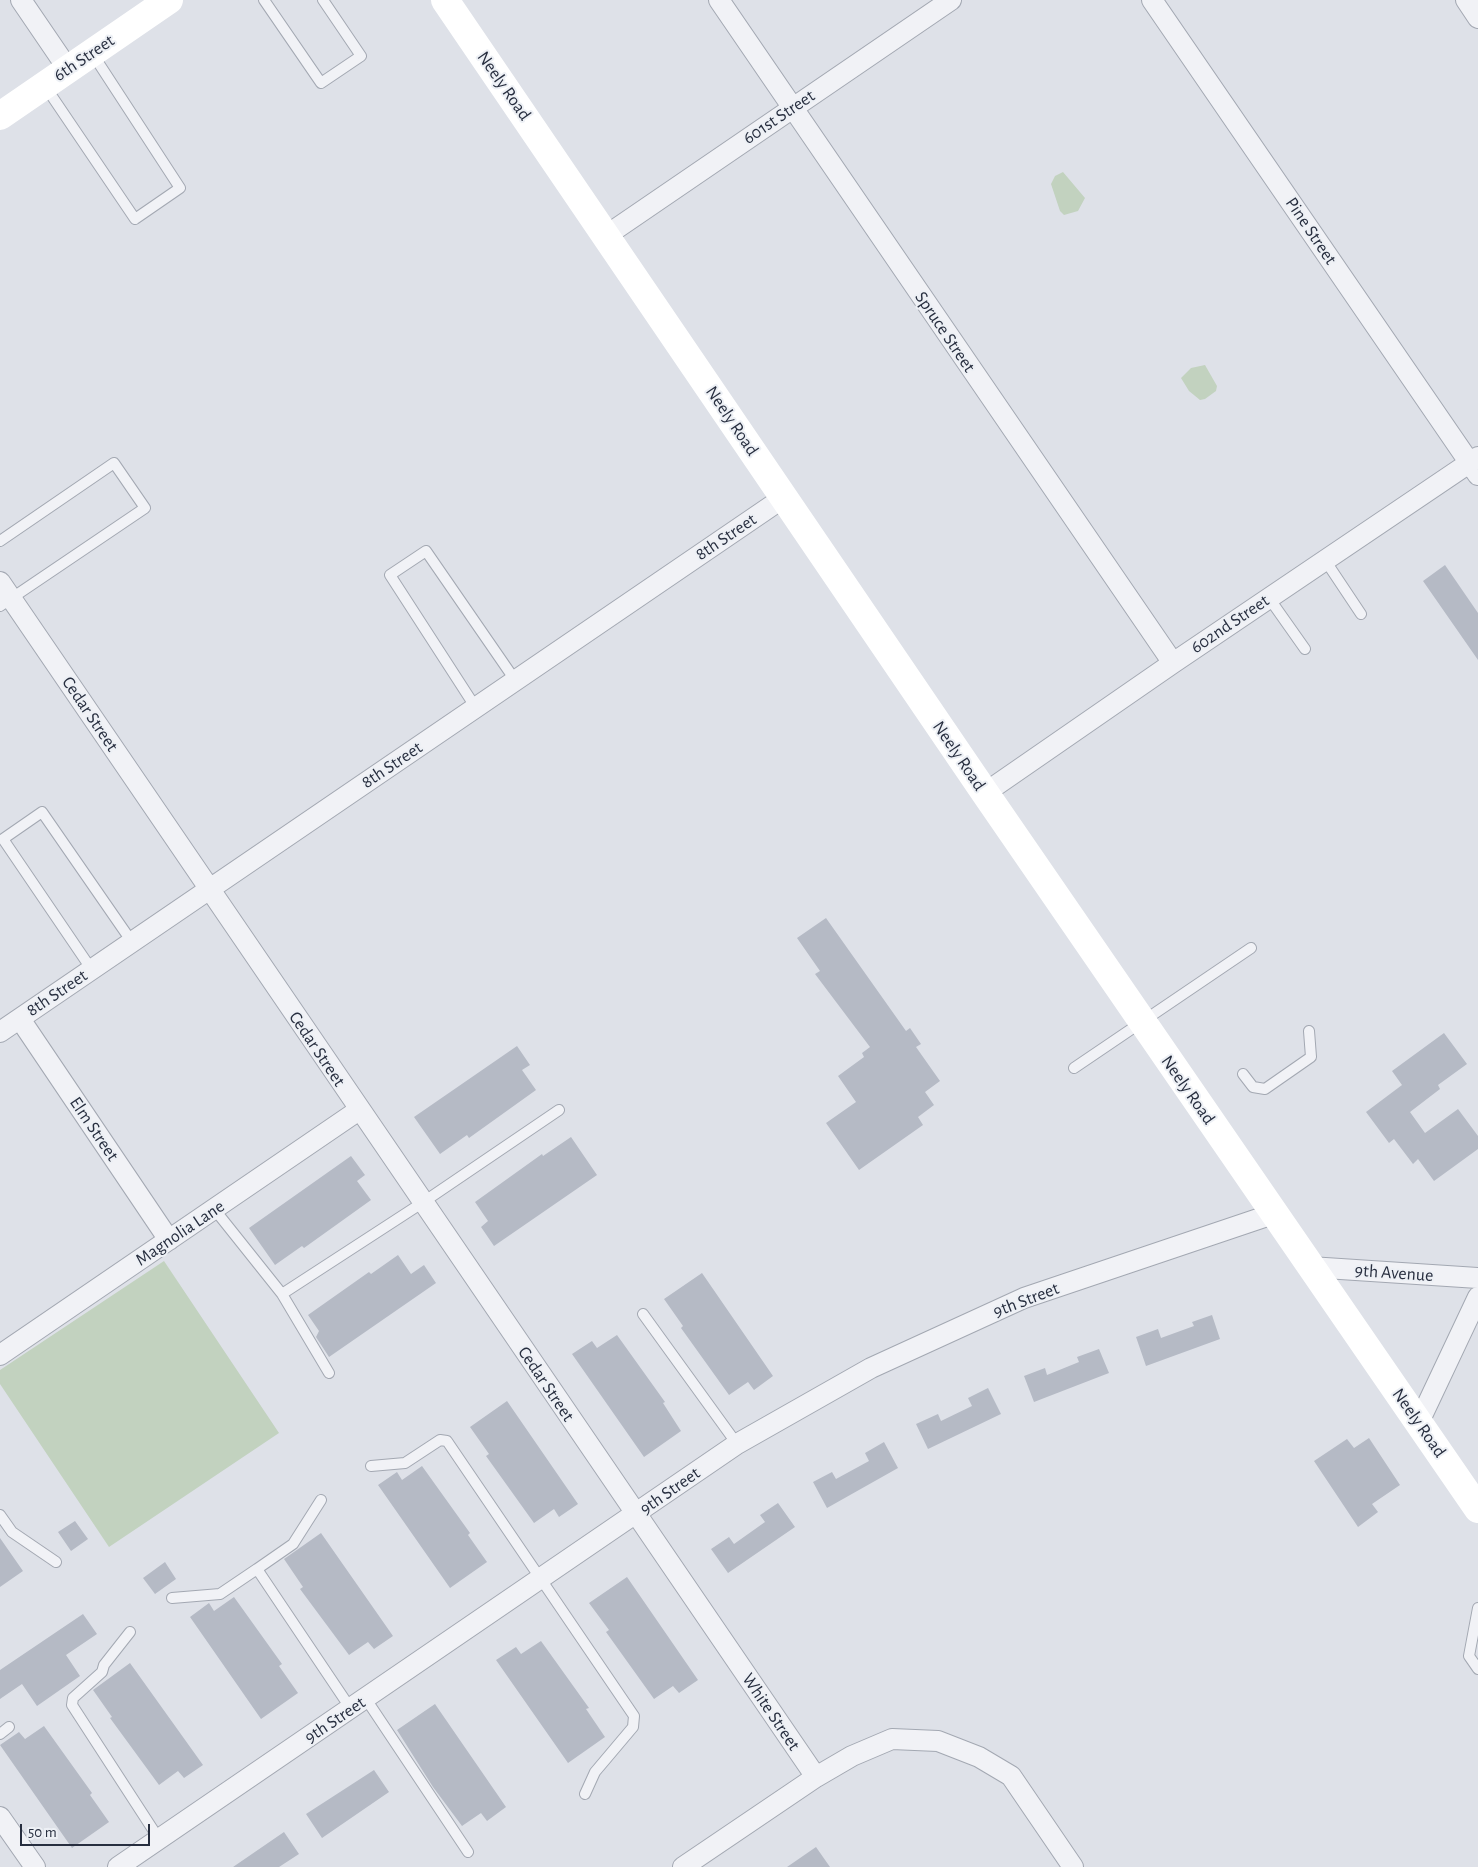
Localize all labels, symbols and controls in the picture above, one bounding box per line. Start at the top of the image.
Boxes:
street label: 6th Street [49,30,119,86]
street label: Neely Road [472,47,536,125]
street label: 601st Street [739,85,819,149]
street label: Pine Street [1281,193,1341,269]
street label: Spruce Street [910,287,980,377]
street label: Neely Road [701,382,763,460]
street label: 8th Street [691,509,761,565]
street label: 602nd Street [1187,590,1273,658]
street label: Cedar Street [57,672,123,756]
street label: Neely Road [928,717,990,795]
street label: 8th Street [357,737,427,793]
street label: 8th Street [22,965,92,1021]
street label: Cedar Street [284,1007,350,1091]
street label: Neely Road [1156,1051,1220,1129]
street label: Elm Street [65,1093,123,1165]
street label: Magnolia Lane [131,1195,229,1271]
street label: 9th Avenue [1354,1259,1434,1287]
street label: 9th Street [990,1278,1062,1322]
street label: Cedar Street [513,1342,579,1426]
street label: Neely Road [1387,1384,1451,1462]
street label: 9th Street [636,1462,704,1520]
street label: White Street [737,1669,805,1755]
street label: 9th Street [300,1692,370,1748]
scale bar [22,1814,152,1846]
text: 50 m [28,1825,57,1840]

